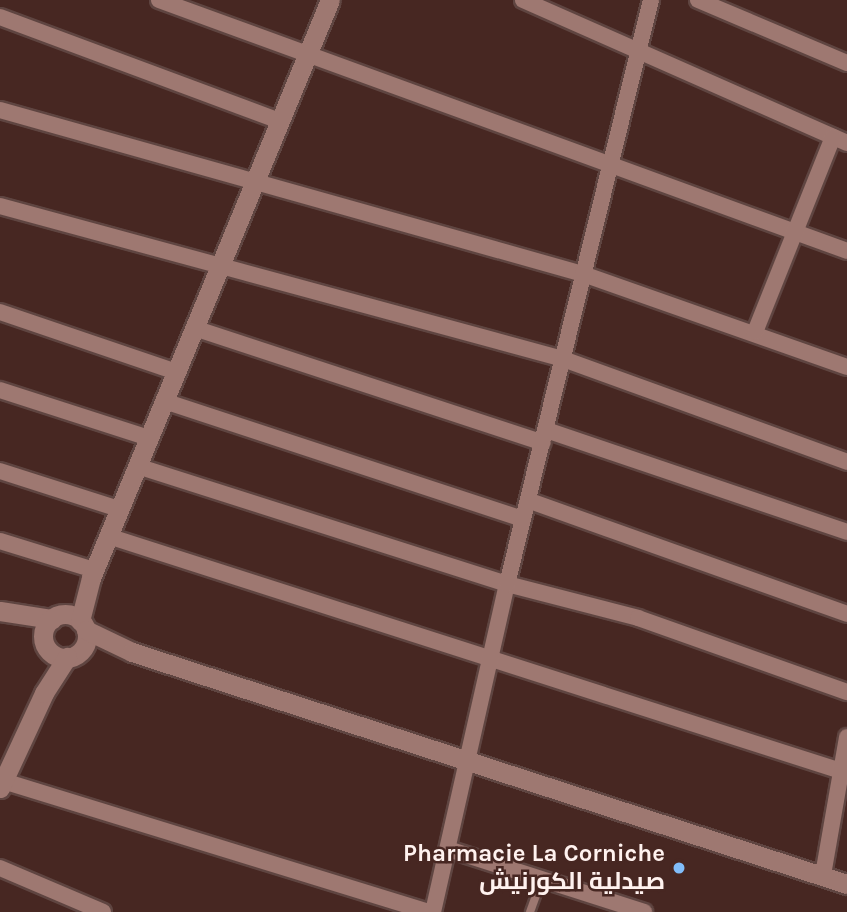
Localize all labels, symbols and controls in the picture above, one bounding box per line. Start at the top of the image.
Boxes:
place label: Pharmacie La Corniche صيدلية الكورنيش [403,840,665,896]
marker: Pharmacie La Corniche صيدلية الكورنيش [671,860,687,876]

